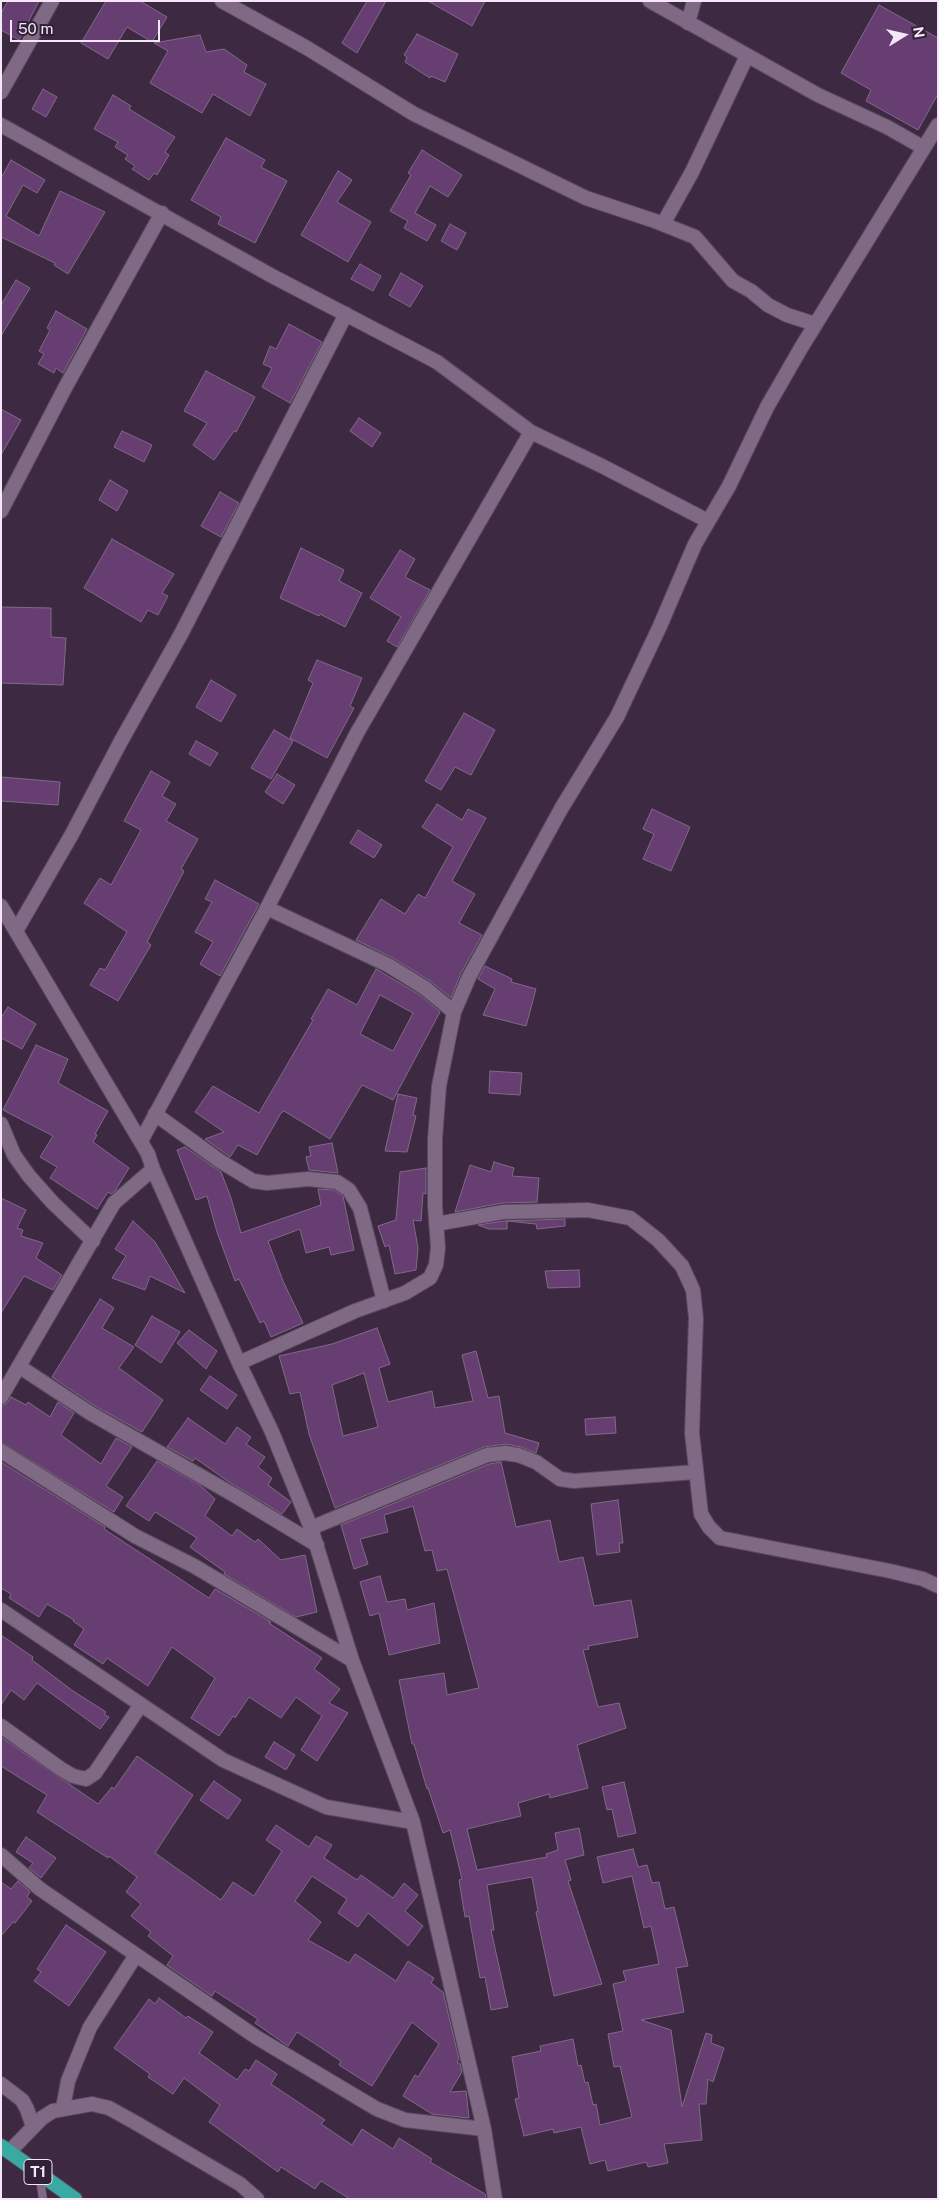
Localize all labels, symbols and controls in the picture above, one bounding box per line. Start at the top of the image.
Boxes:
scale bar [12,10,162,42]
north arrow [879,10,929,60]
text: 50 m [18,20,53,37]
text: N [910,26,928,39]
road number: T1 [24,2160,52,2184]

